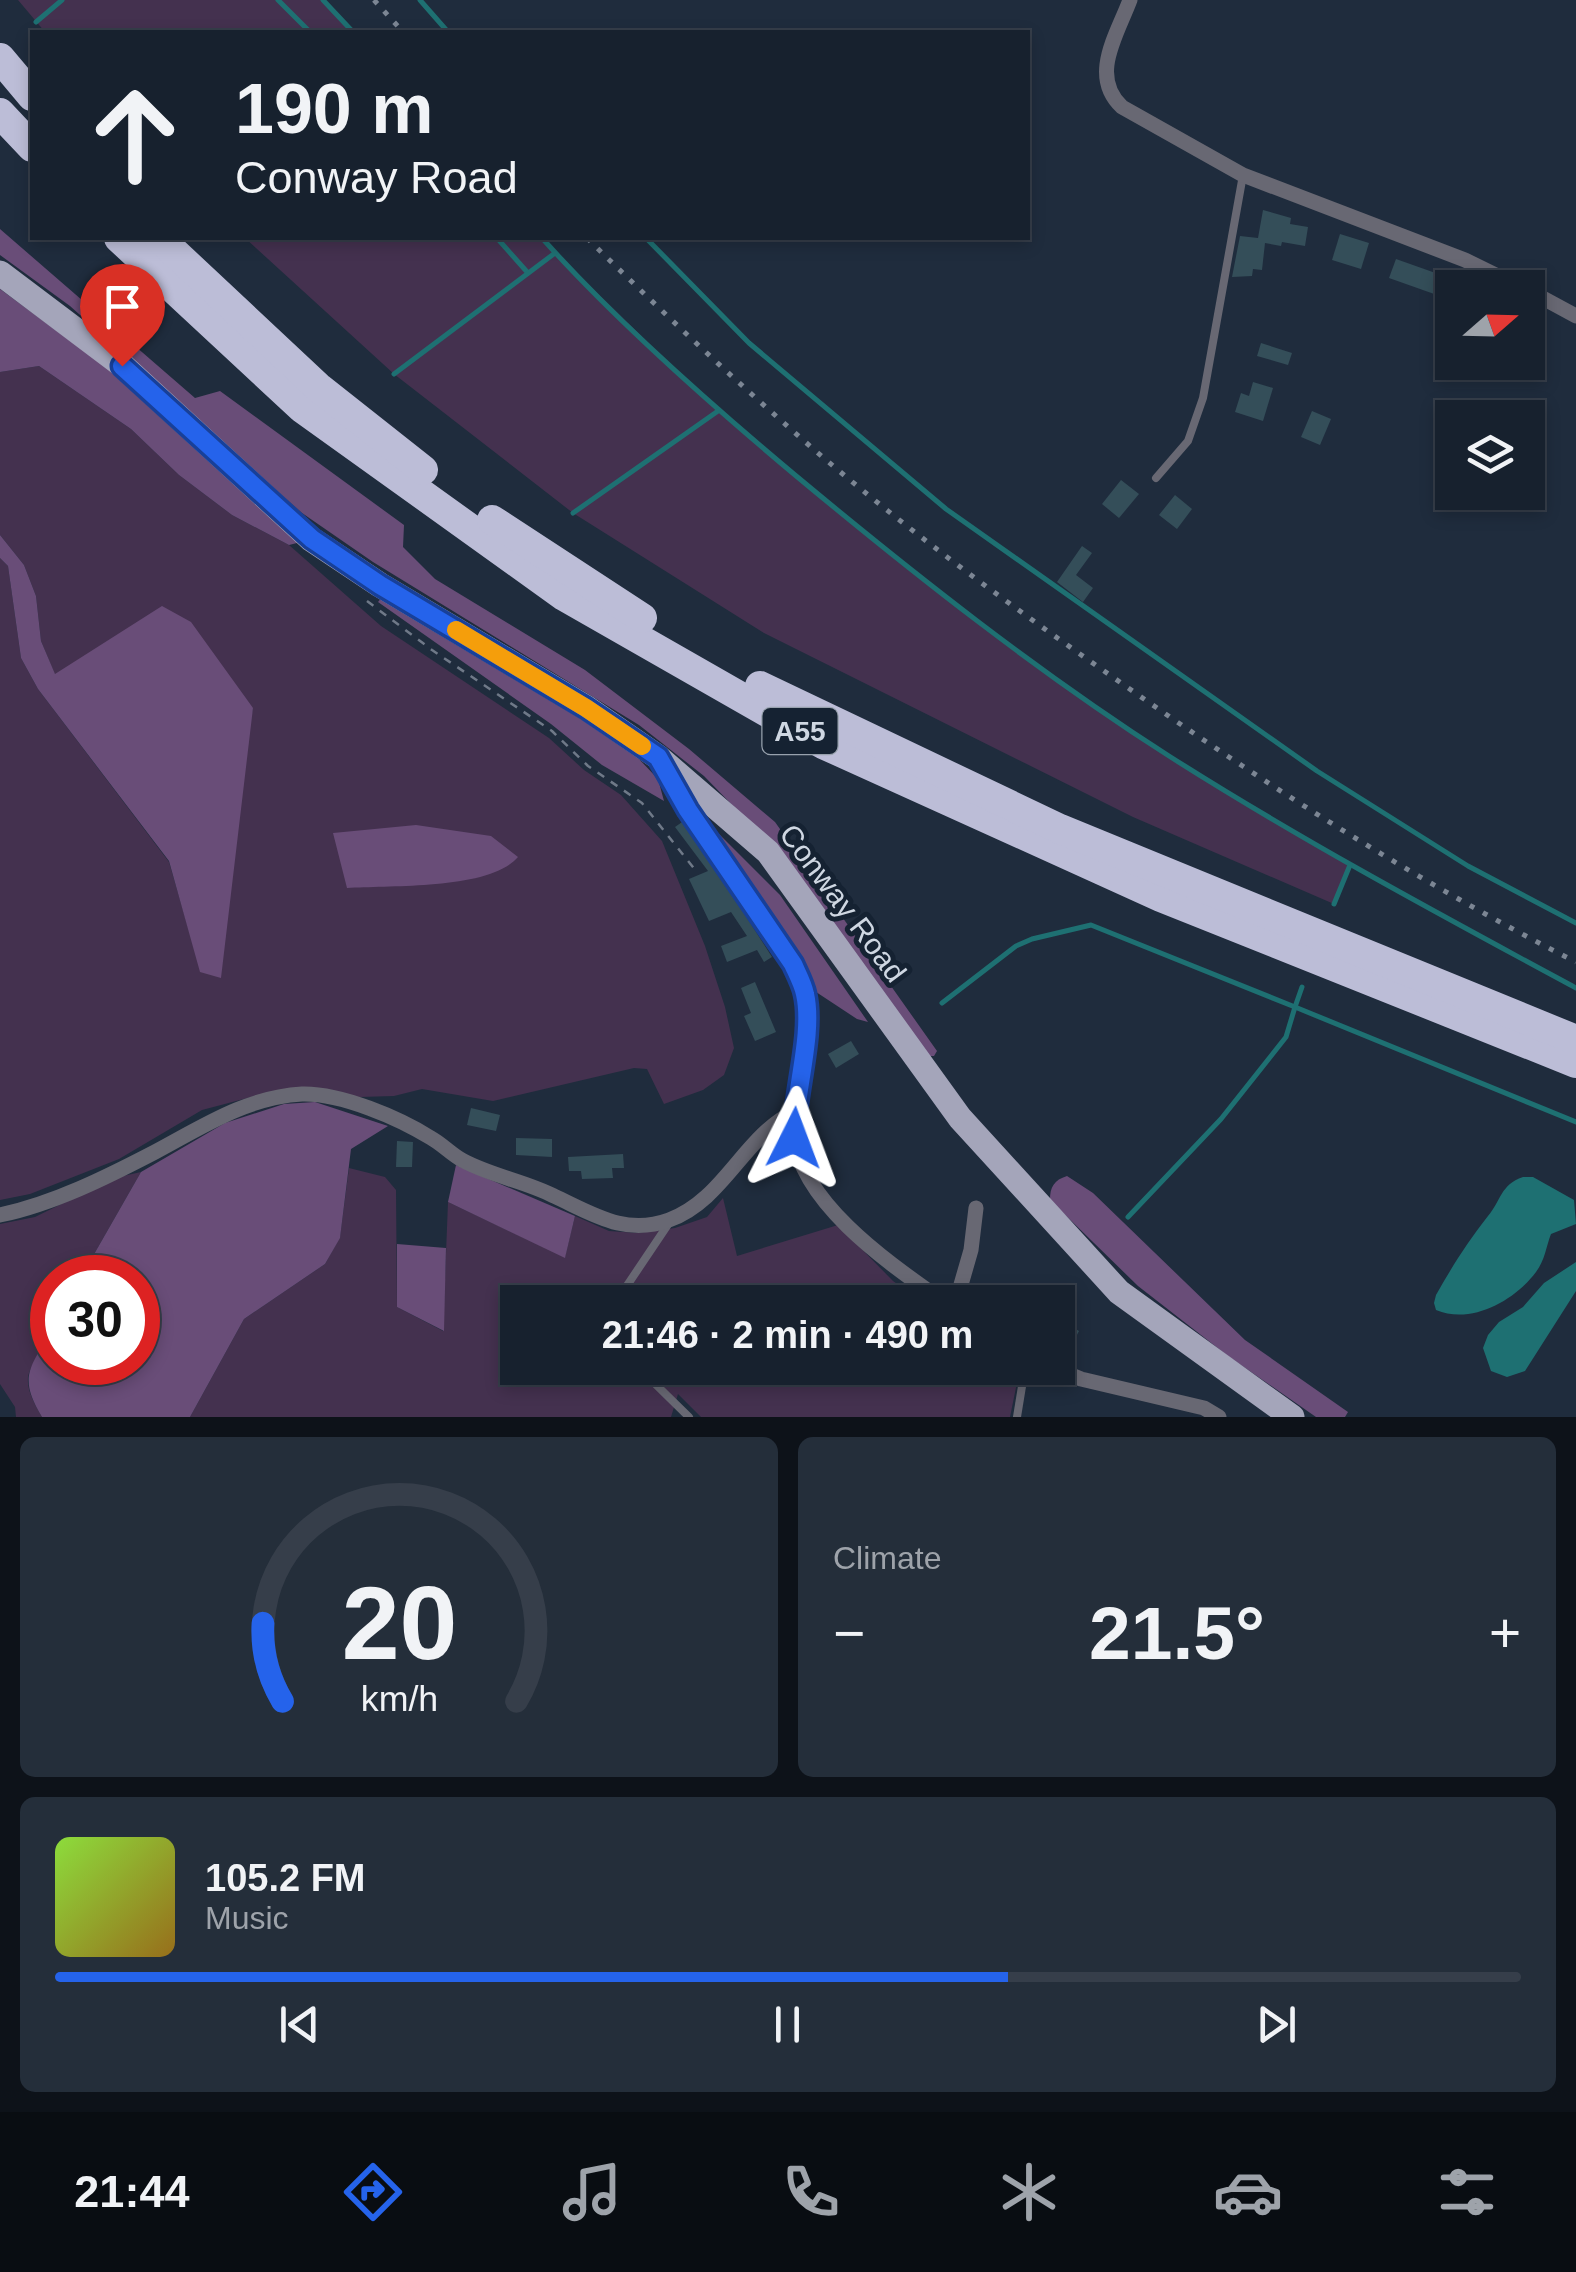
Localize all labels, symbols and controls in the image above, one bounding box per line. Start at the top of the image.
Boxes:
icon: ahead [70,70,200,200]
text: 190 m [235,70,433,148]
text: Conway Road [235,152,518,203]
pin [80,264,165,367]
north arrow [1435,270,1545,380]
map controls [1435,270,1545,510]
icon: arrive [95,279,150,334]
button: layers [1435,400,1545,510]
road number: A55 [762,708,838,754]
street label: Conway Road [773,818,913,988]
position arrow [742,1086,846,1190]
speed limit sign: 30 [30,1255,160,1385]
text: 21:46 · 2 min · 490 m [602,1314,973,1356]
text: Climate [833,1540,941,1576]
text: 20 [341,1565,457,1681]
text: 21.5° [1089,1591,1265,1675]
text: − [833,1602,865,1664]
text: + [1489,1602,1521,1664]
text: km/h [360,1679,438,1719]
text: 105.2 FM [205,1857,366,1899]
text: Music [205,1900,289,1936]
icon: previous [272,1997,327,2052]
icon: pause [760,1997,815,2052]
icon: next [1249,1997,1304,2052]
icon: directions [338,2157,408,2227]
icon: music [557,2157,627,2227]
icon: phone [776,2157,846,2227]
icon: climate [994,2157,1064,2227]
icon: car [1213,2157,1283,2227]
icon: filters [1432,2157,1502,2227]
text: 21:44 [74,2166,189,2217]

